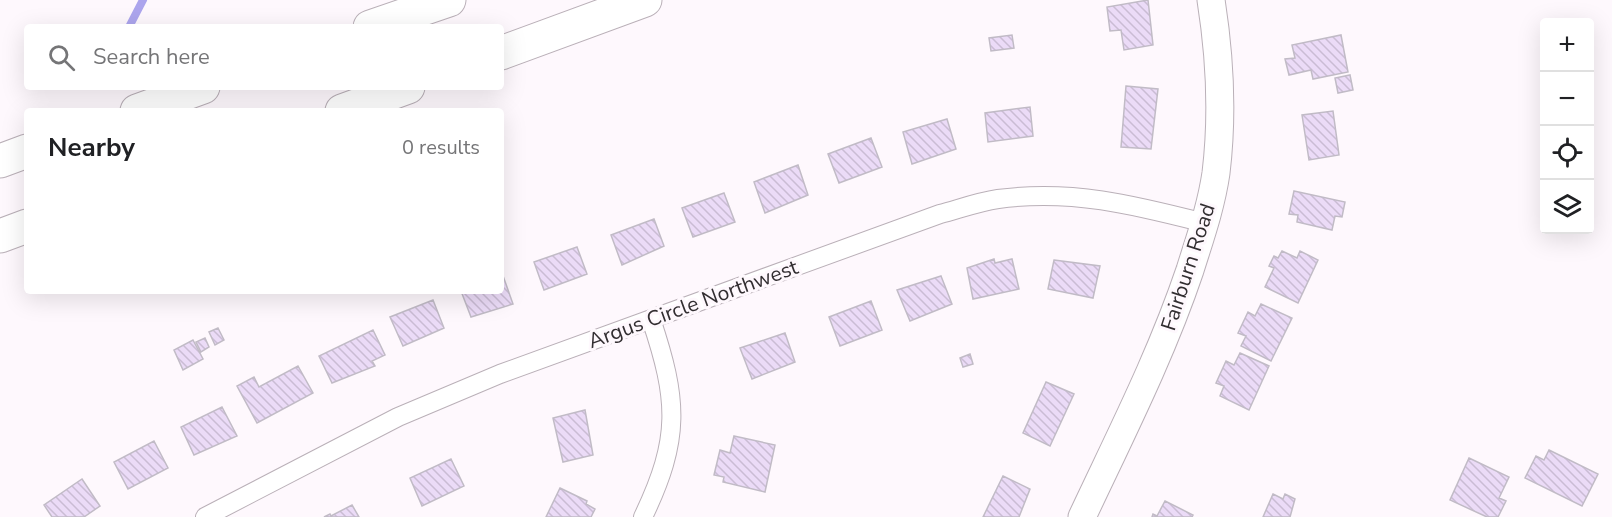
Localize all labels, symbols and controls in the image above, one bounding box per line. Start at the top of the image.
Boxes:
map controls [1540,18,1594,234]
button: + [1540,18,1594,72]
search box [24,24,504,90]
icon: search [45,41,78,74]
text: Search here [93,42,210,72]
button: − [1540,72,1594,126]
button: locate [1540,126,1594,180]
text: Nearby [48,130,135,165]
text: 0 results [402,134,480,161]
button: layers [1540,180,1594,234]
street label: Fairburn Road [1154,200,1222,334]
street label: Argus Circle Northwest [584,253,802,355]

